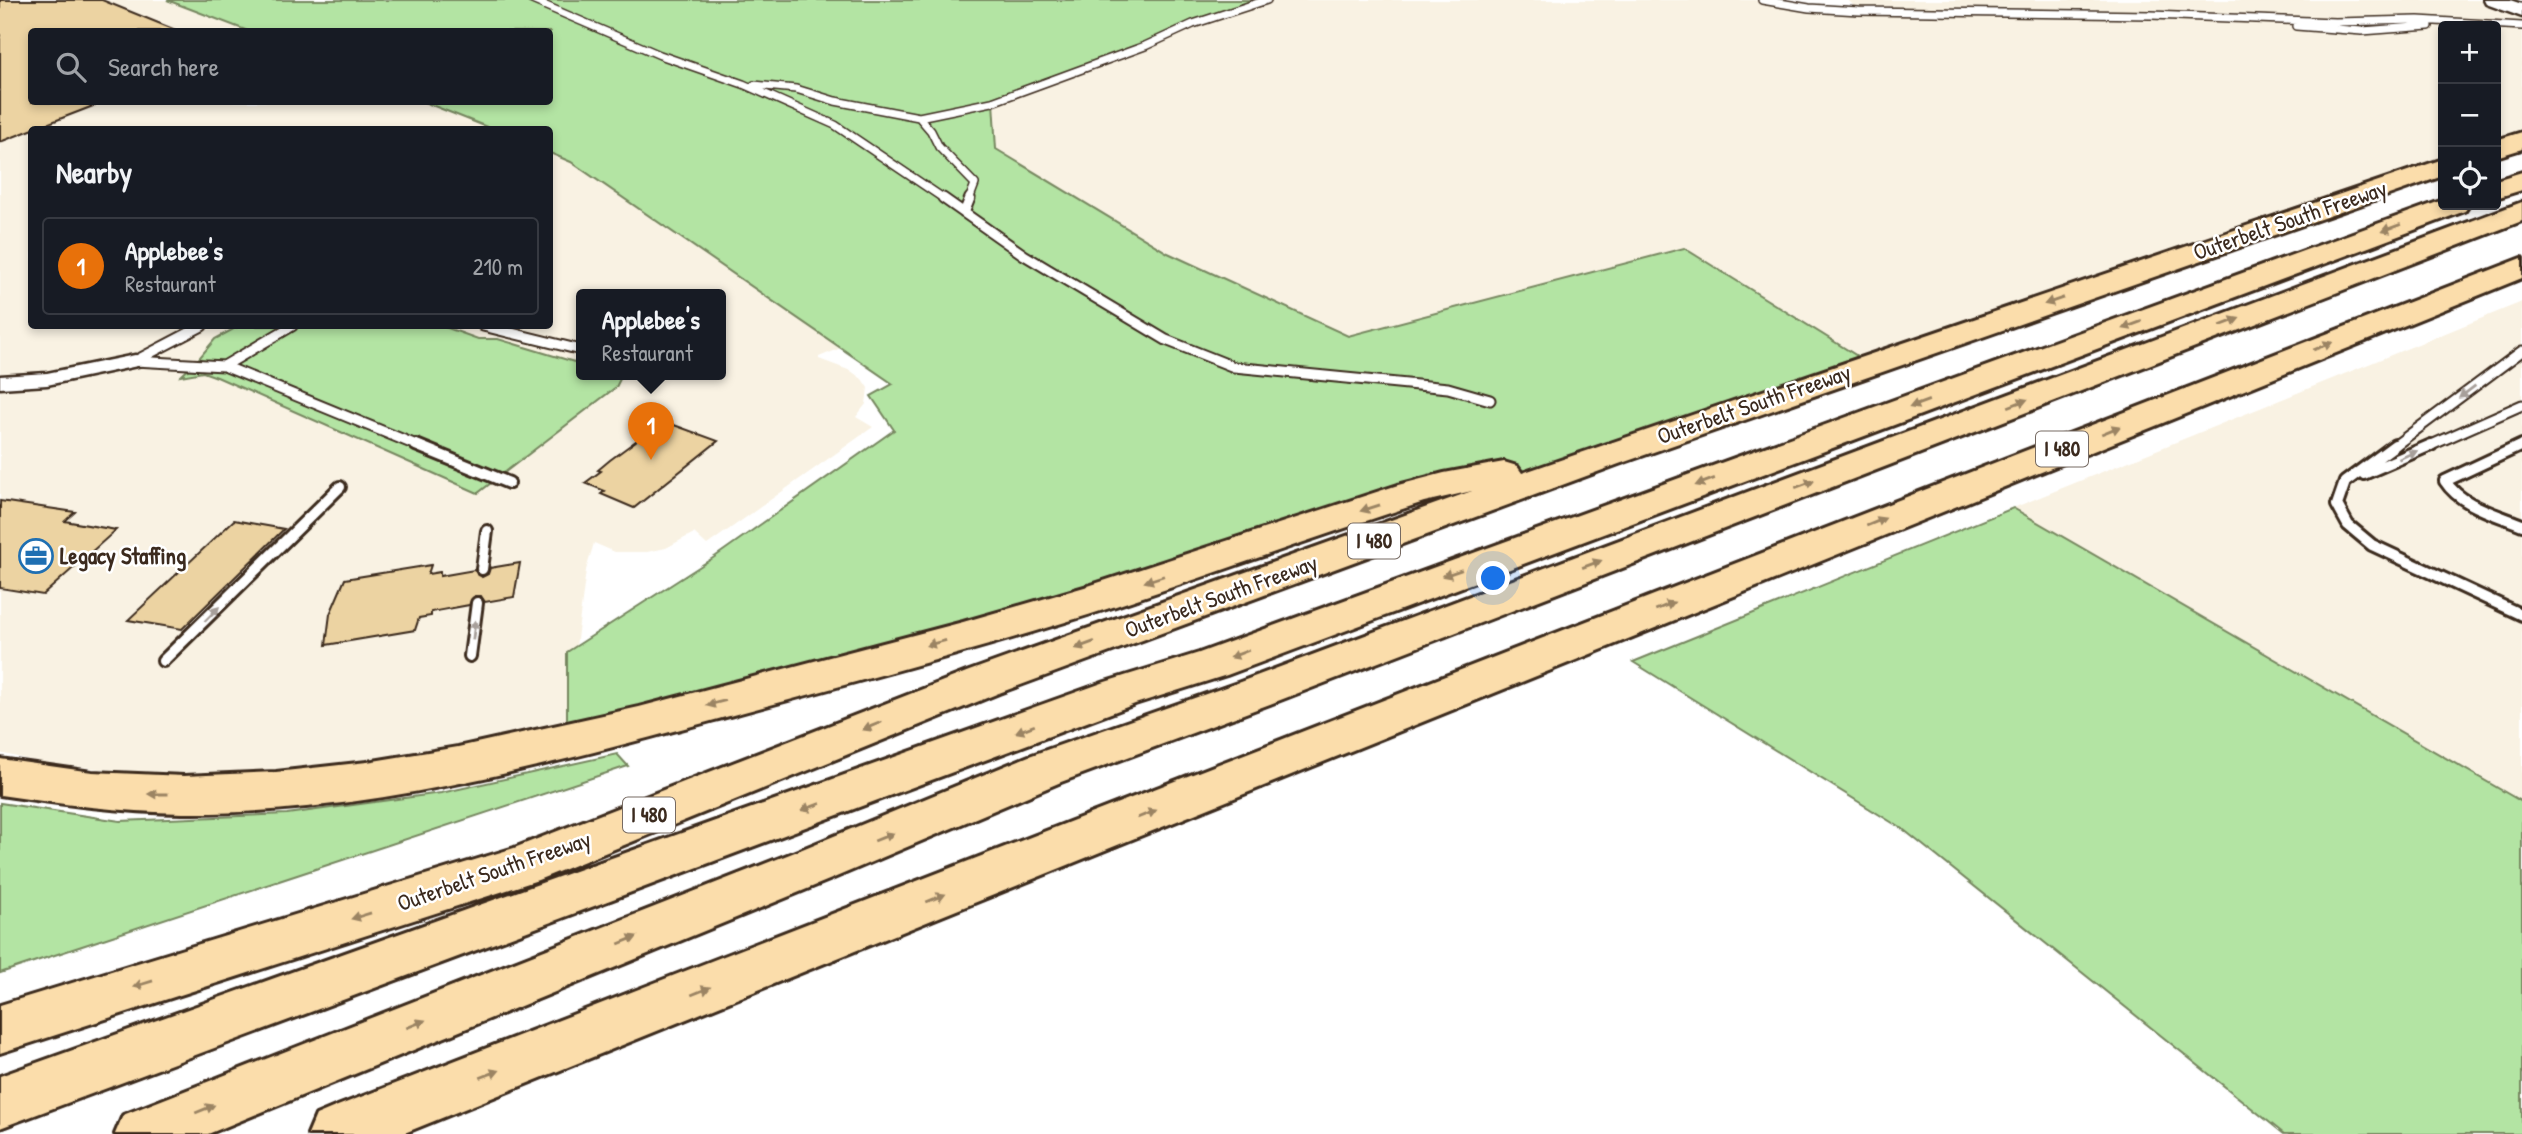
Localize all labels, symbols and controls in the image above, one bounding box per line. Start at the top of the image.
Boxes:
map controls [2438,21,2501,210]
button: + [2438,21,2501,84]
search box [28,28,553,105]
icon: search [52,48,90,86]
text: Search here [108,49,219,84]
button: − [2438,84,2501,147]
button: locate [2438,147,2501,210]
text: Nearby [56,152,132,192]
street label: Outerbelt South Freeway [2189,172,2391,267]
one-way arrow [2381,223,2402,234]
text: Applebee's [125,233,223,268]
text: 1 [77,251,85,282]
text: 210 m [473,251,523,282]
text: Restaurant [125,268,216,299]
popup [576,289,726,380]
one-way arrow [2044,296,2065,307]
text: Applebee's [602,302,700,337]
one-way arrow [2220,316,2241,327]
one-way arrow [2122,319,2143,330]
text: Restaurant [602,337,693,368]
one-way arrow [2312,341,2333,352]
street label: Outerbelt South Freeway [1653,356,1855,451]
one-way arrow [2458,384,2476,398]
one-way arrow [2007,397,2028,408]
one-way arrow [1908,399,1929,410]
pin: 1 [628,402,674,460]
one-way arrow [2100,424,2121,435]
road number: I 480 [2036,432,2088,466]
one-way arrow [2398,449,2418,461]
one-way arrow [1695,477,1716,488]
one-way arrow [1794,478,1815,489]
one-way arrow [1359,503,1380,513]
one-way arrow [1866,517,1887,528]
road number: I 480 [1348,524,1400,558]
office icon: Legacy Staffing [17,537,55,575]
place label: Legacy Staffing [60,540,186,572]
street label: Outerbelt South Freeway [1120,546,1322,645]
one-way arrow [1581,558,1602,569]
your location [1476,561,1510,595]
one-way arrow [1442,568,1463,579]
one-way arrow [1143,574,1164,584]
one-way arrow [1654,600,1675,611]
one-way arrow [203,605,220,622]
one-way arrow [468,619,479,641]
one-way arrow [925,639,946,649]
one-way arrow [1074,640,1095,651]
one-way arrow [1229,648,1250,659]
one-way arrow [706,699,727,709]
one-way arrow [862,721,883,732]
one-way arrow [1014,724,1035,735]
one-way arrow [147,788,169,800]
road number: I 480 [623,798,675,832]
one-way arrow [801,802,822,813]
one-way arrow [1137,808,1158,819]
street label: Outerbelt South Freeway [393,823,595,918]
one-way arrow [874,831,895,842]
one-way arrow [925,892,946,903]
one-way arrow [350,911,371,922]
one-way arrow [617,934,638,945]
one-way arrow [133,979,154,989]
one-way arrow [691,985,712,996]
one-way arrow [406,1019,427,1030]
one-way arrow [479,1068,500,1079]
one-way arrow [195,1103,216,1114]

